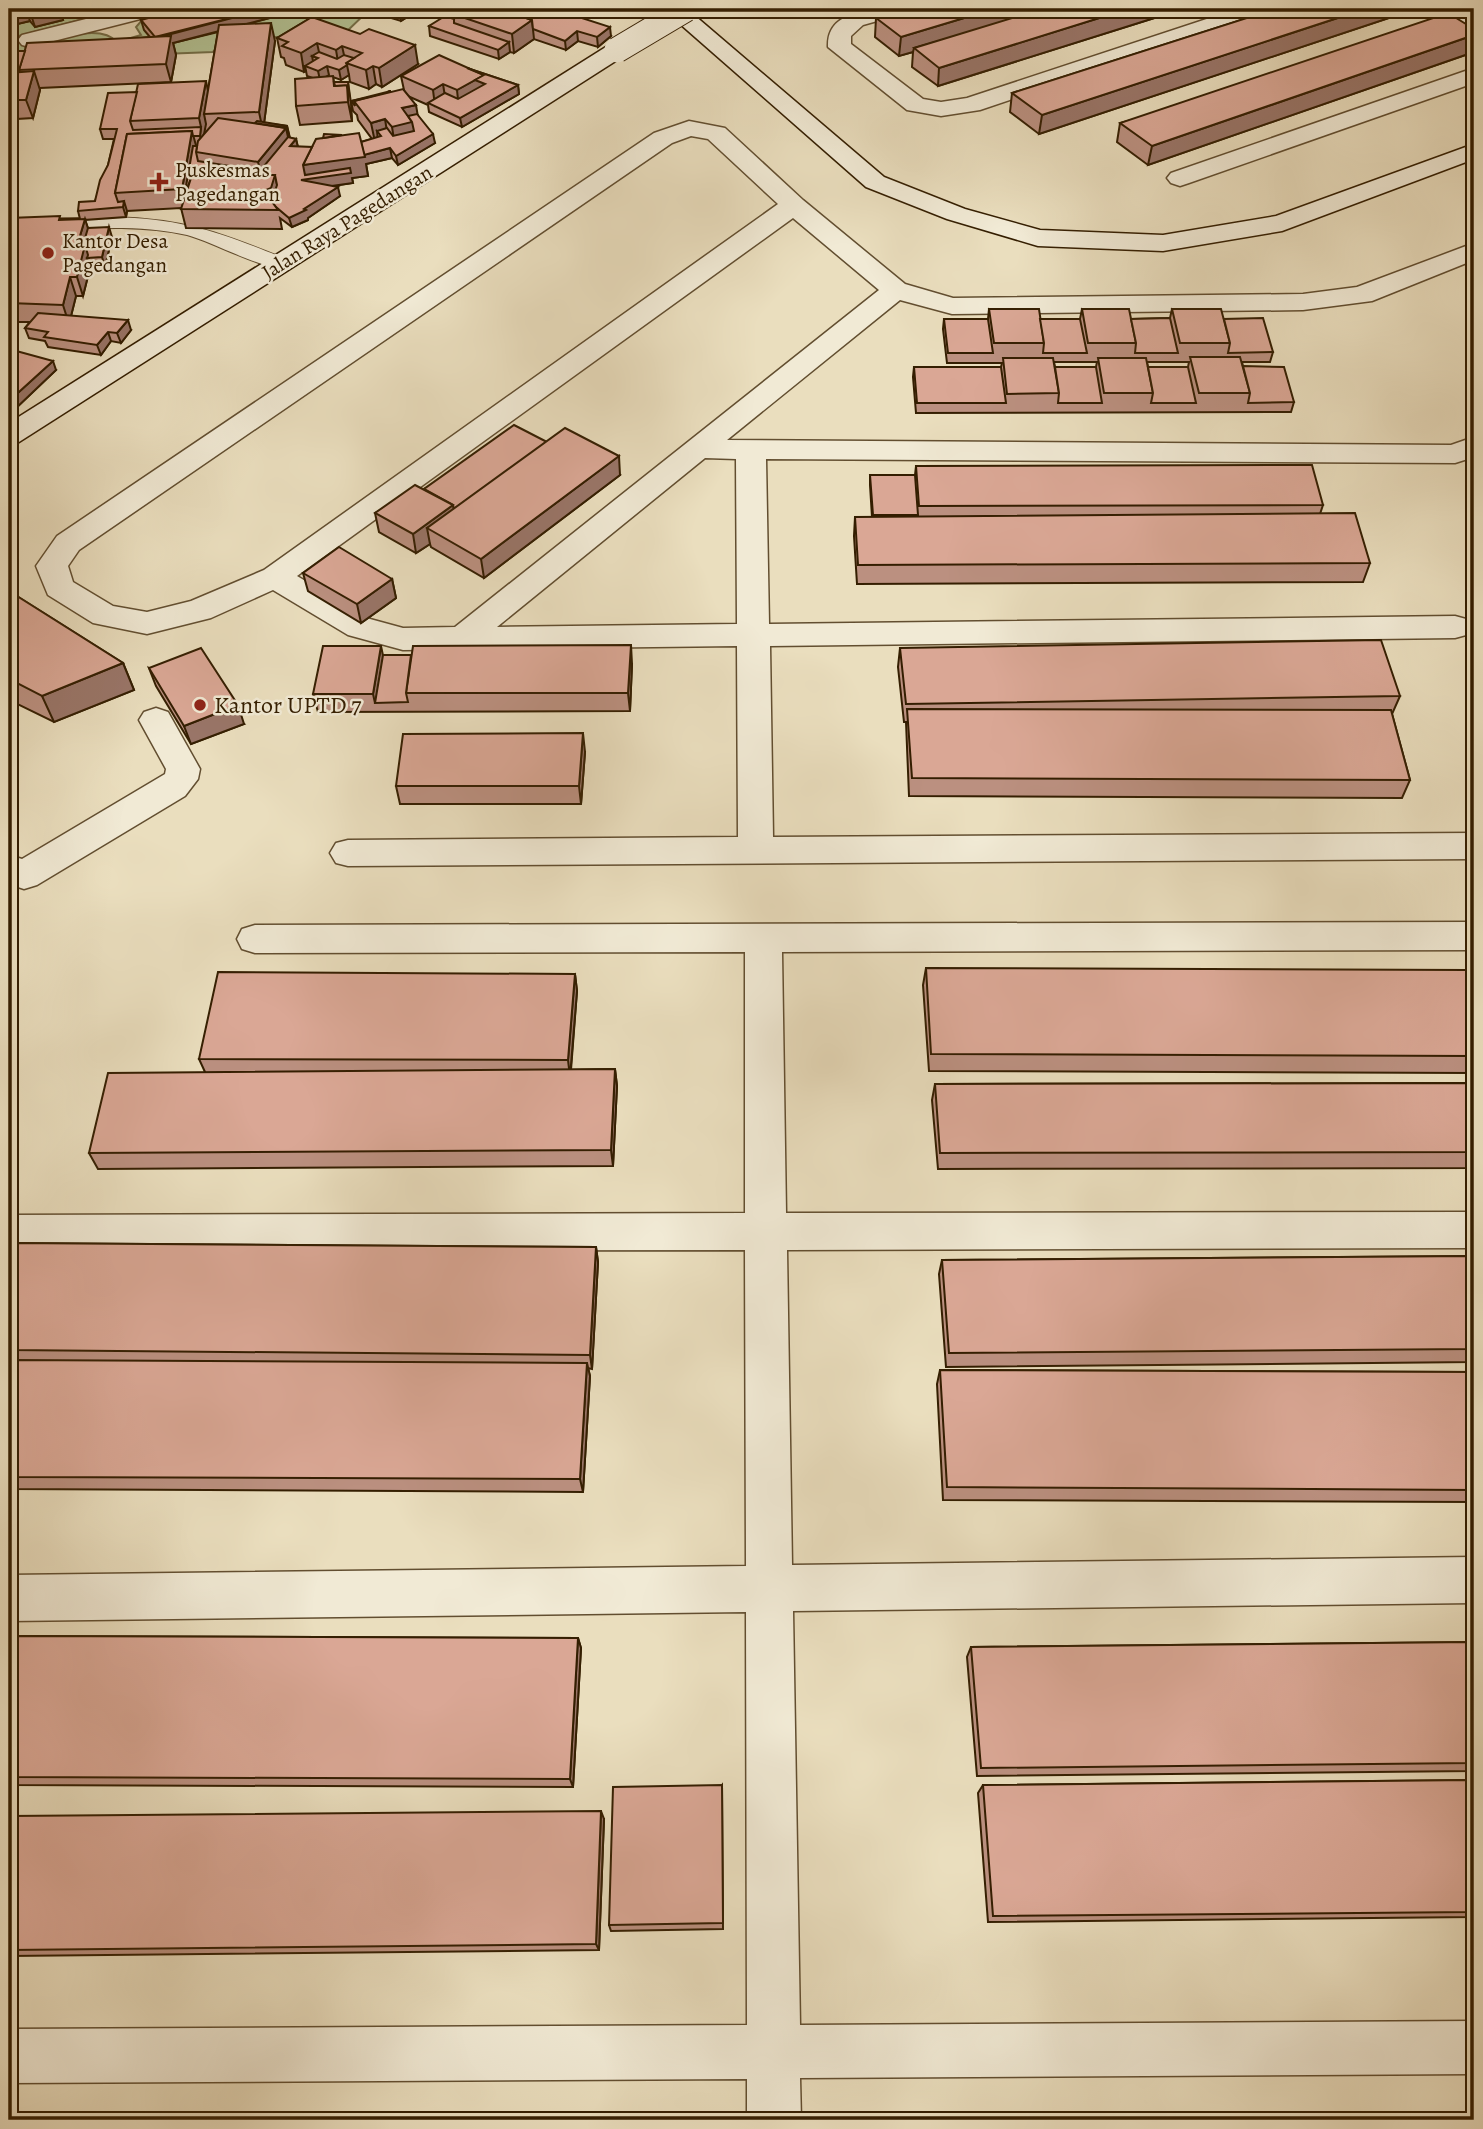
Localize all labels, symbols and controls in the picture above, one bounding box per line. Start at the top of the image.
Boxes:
place label: Puskesmas Pagedangan [175,156,280,208]
street label: Jalan Raya Pagedangan [256,158,438,286]
marker: Puskesmas Pagedangan [149,172,169,192]
place label: Kantor Desa Pagedangan [62,227,168,279]
marker: Kantor Desa Pagedangan [40,245,56,261]
place label: Kantor UPTD 7 [214,689,362,721]
marker: Kantor UPTD 7 [192,697,208,713]

